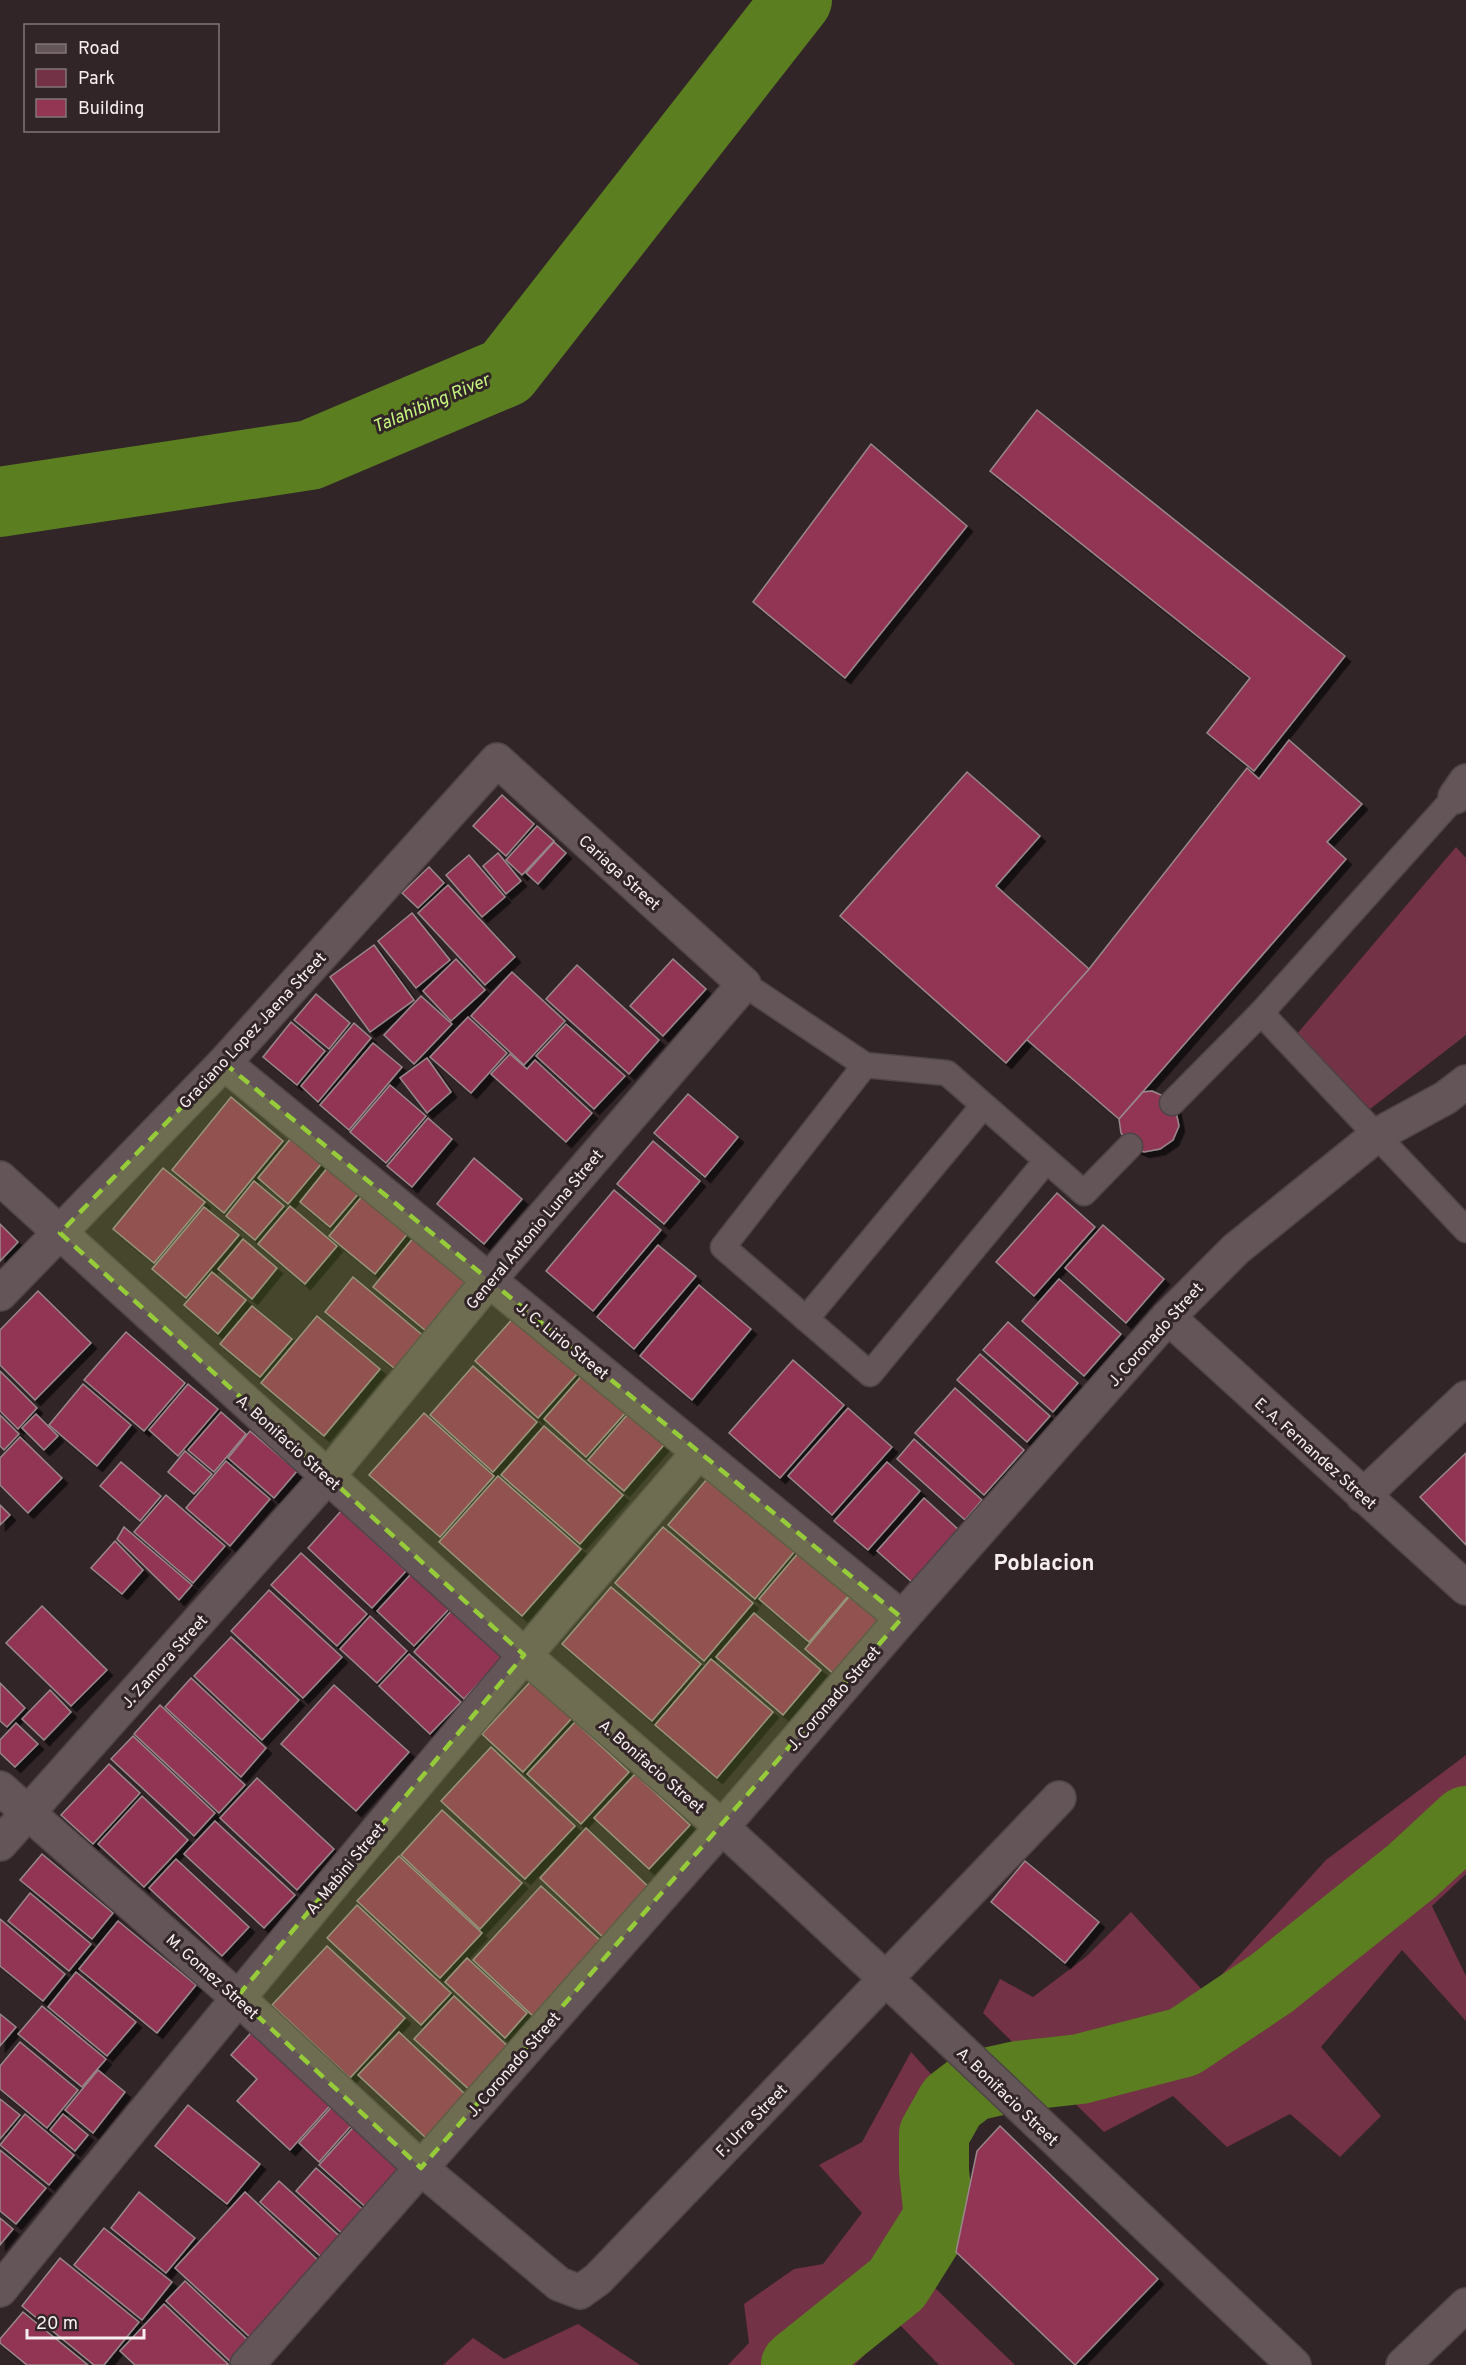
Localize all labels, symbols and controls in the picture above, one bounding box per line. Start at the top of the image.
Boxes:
legend [24,24,219,132]
text: Road [78,38,120,61]
text: Park [78,68,115,91]
text: Building [78,98,144,121]
water label: Talahibing River [370,369,496,439]
street label: Cariaga Street [574,832,664,915]
street label: Graciano Lopez Jaena Street [176,949,331,1114]
street label: General Antonio Luna Street [463,1146,608,1314]
street label: J. Coronado Street [1105,1279,1208,1391]
street label: J. C. Lirio Street [511,1298,612,1385]
street label: A. Bonifacio Street [231,1391,344,1496]
street label: E. A. Fernandez Street [1249,1394,1380,1515]
district label: Poblacion [993,1551,1095,1578]
street label: J. Zamora Street [118,1611,213,1713]
street label: J. Coronado Street [783,1643,886,1756]
street label: A. Bonifacio Street [594,1716,708,1819]
street label: A. Mabini Street [303,1820,390,1919]
street label: M. Gomez Street [161,1931,262,2024]
street label: J. Coronado Street [463,2009,566,2122]
street label: A. Bonifacio Street [952,2044,1062,2151]
street label: F. Urra Street [713,2081,792,2162]
scale bar [27,2302,144,2340]
text: 20 m [36,2313,78,2336]

